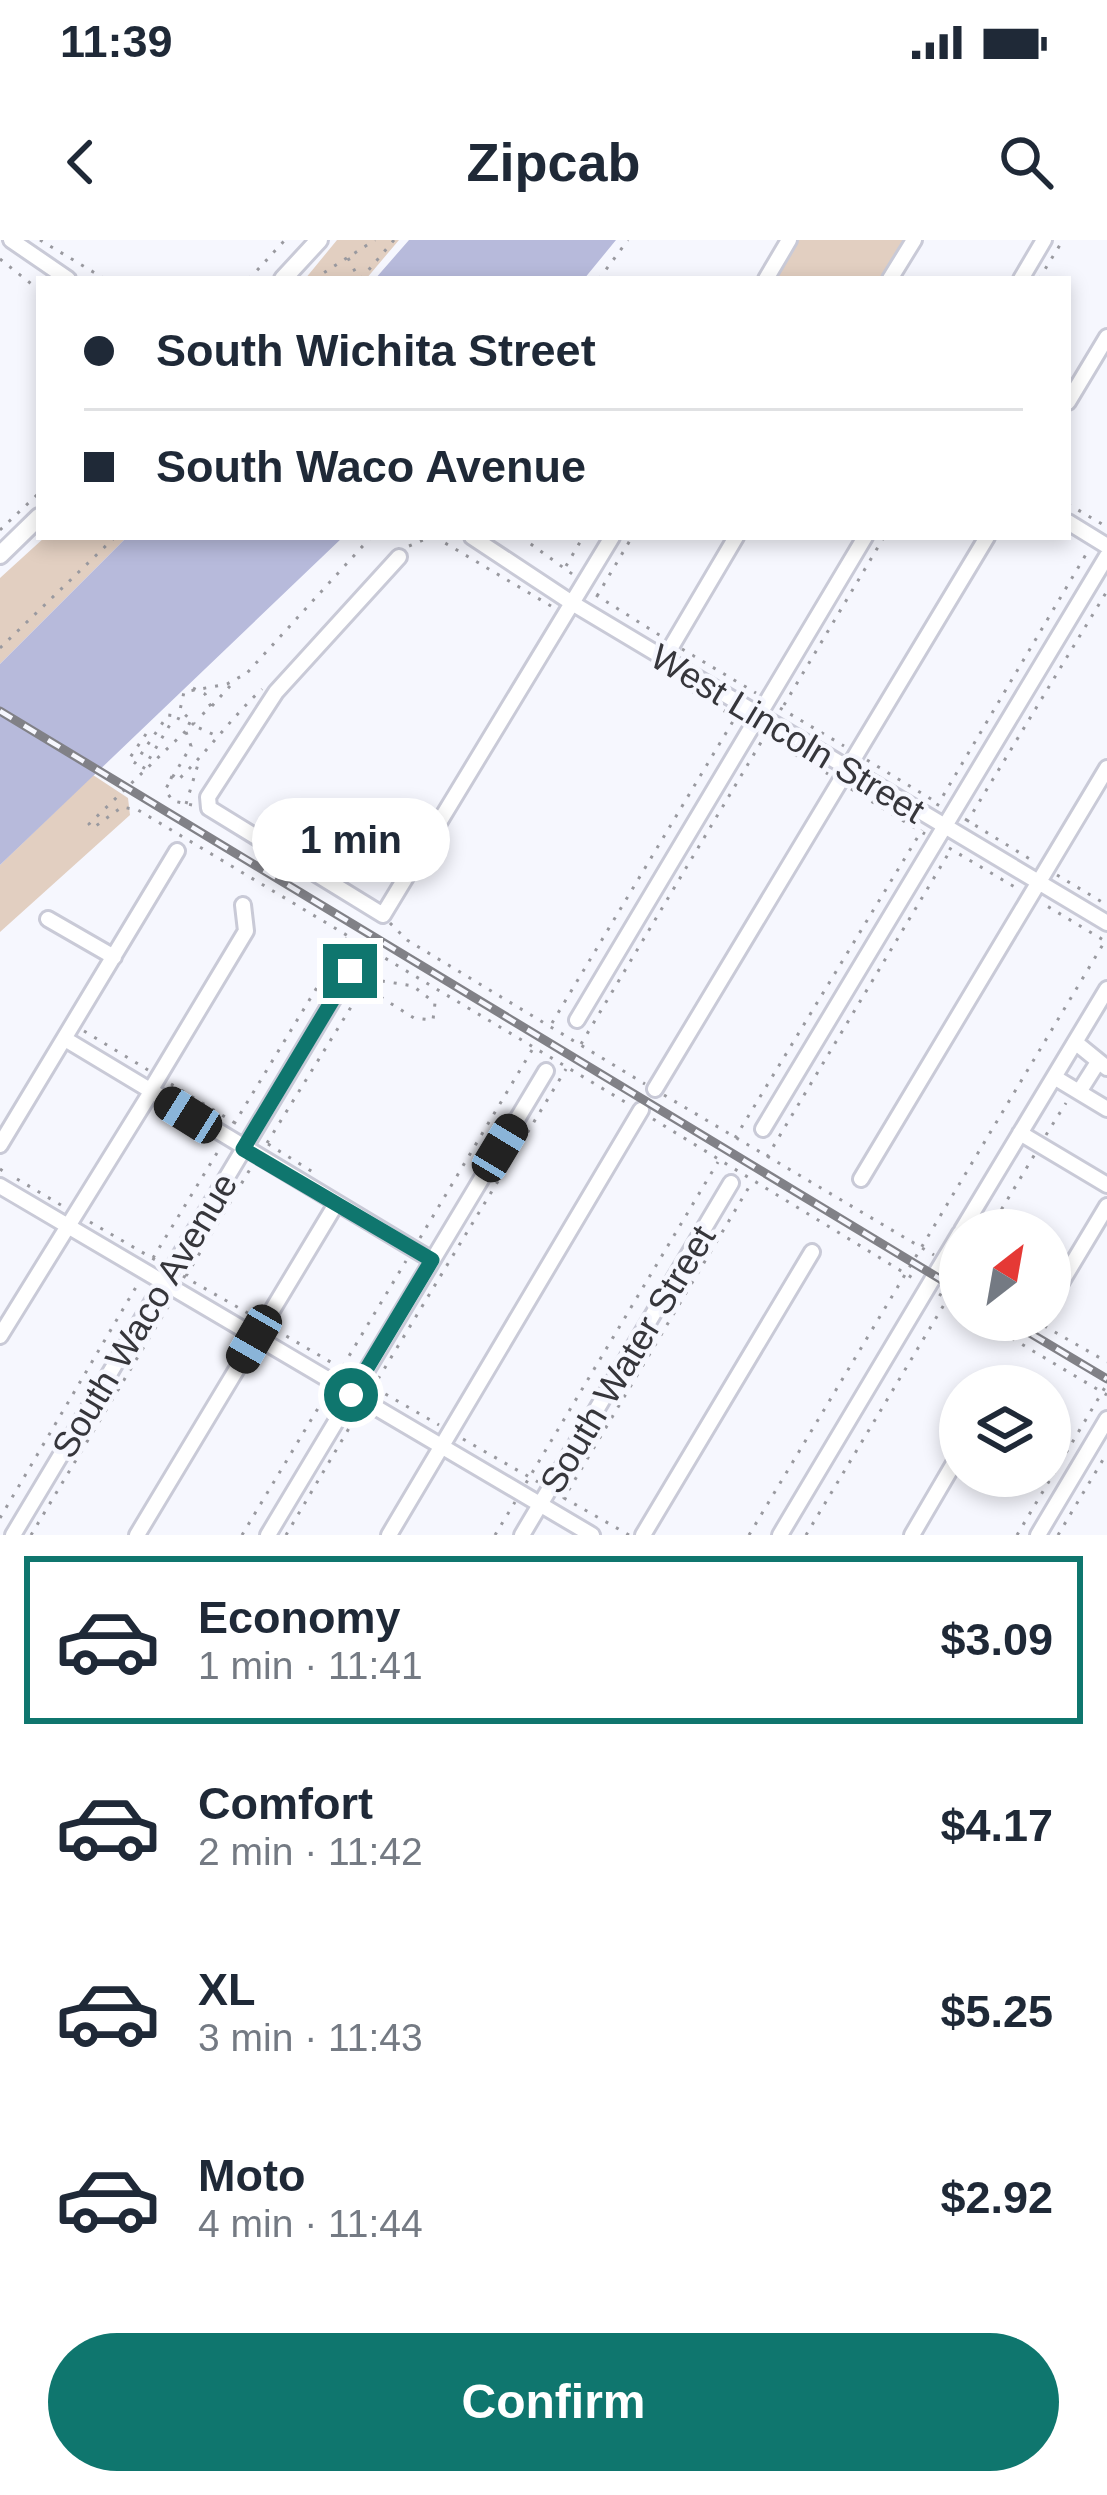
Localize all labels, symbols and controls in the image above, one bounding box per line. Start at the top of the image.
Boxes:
text: 11:39 [60,16,173,67]
icon: back [48,129,114,195]
icon: search [993,129,1059,195]
text: Zipcab [466,132,641,192]
text: South Wichita Street [156,325,596,376]
text: South Waco Avenue [156,441,586,492]
street label: West Lincoln Street [644,636,932,831]
callout: 1 min [251,797,449,881]
text: 1 min [300,818,402,861]
route end [323,944,377,998]
car [148,1081,228,1149]
car [466,1108,534,1188]
street label: South Waco Avenue [43,1166,245,1465]
north arrow [939,1209,1071,1341]
map controls [939,1209,1071,1497]
street label: South Water Street [531,1218,723,1500]
car [220,1299,288,1379]
button: layers [939,1365,1071,1497]
route start [324,1368,378,1422]
icon: car [54,1586,162,1694]
text: Economy [198,1592,401,1643]
text: $3.09 [940,1614,1053,1665]
text: 1 min · 11:41 [198,1644,423,1687]
icon: car [54,1772,162,1880]
text: Comfort [198,1778,373,1829]
text: $4.17 [940,1800,1053,1851]
text: 2 min · 11:42 [198,1830,423,1873]
icon: car [54,1958,162,2066]
text: XL [198,1964,256,2015]
text: $5.25 [940,1986,1053,2037]
text: 3 min · 11:43 [198,2016,423,2059]
icon: car [54,2144,162,2252]
text: Moto [198,2150,305,2201]
text: $2.92 [940,2172,1053,2223]
text: 4 min · 11:44 [198,2202,423,2245]
button: Confirm [48,2333,1059,2471]

